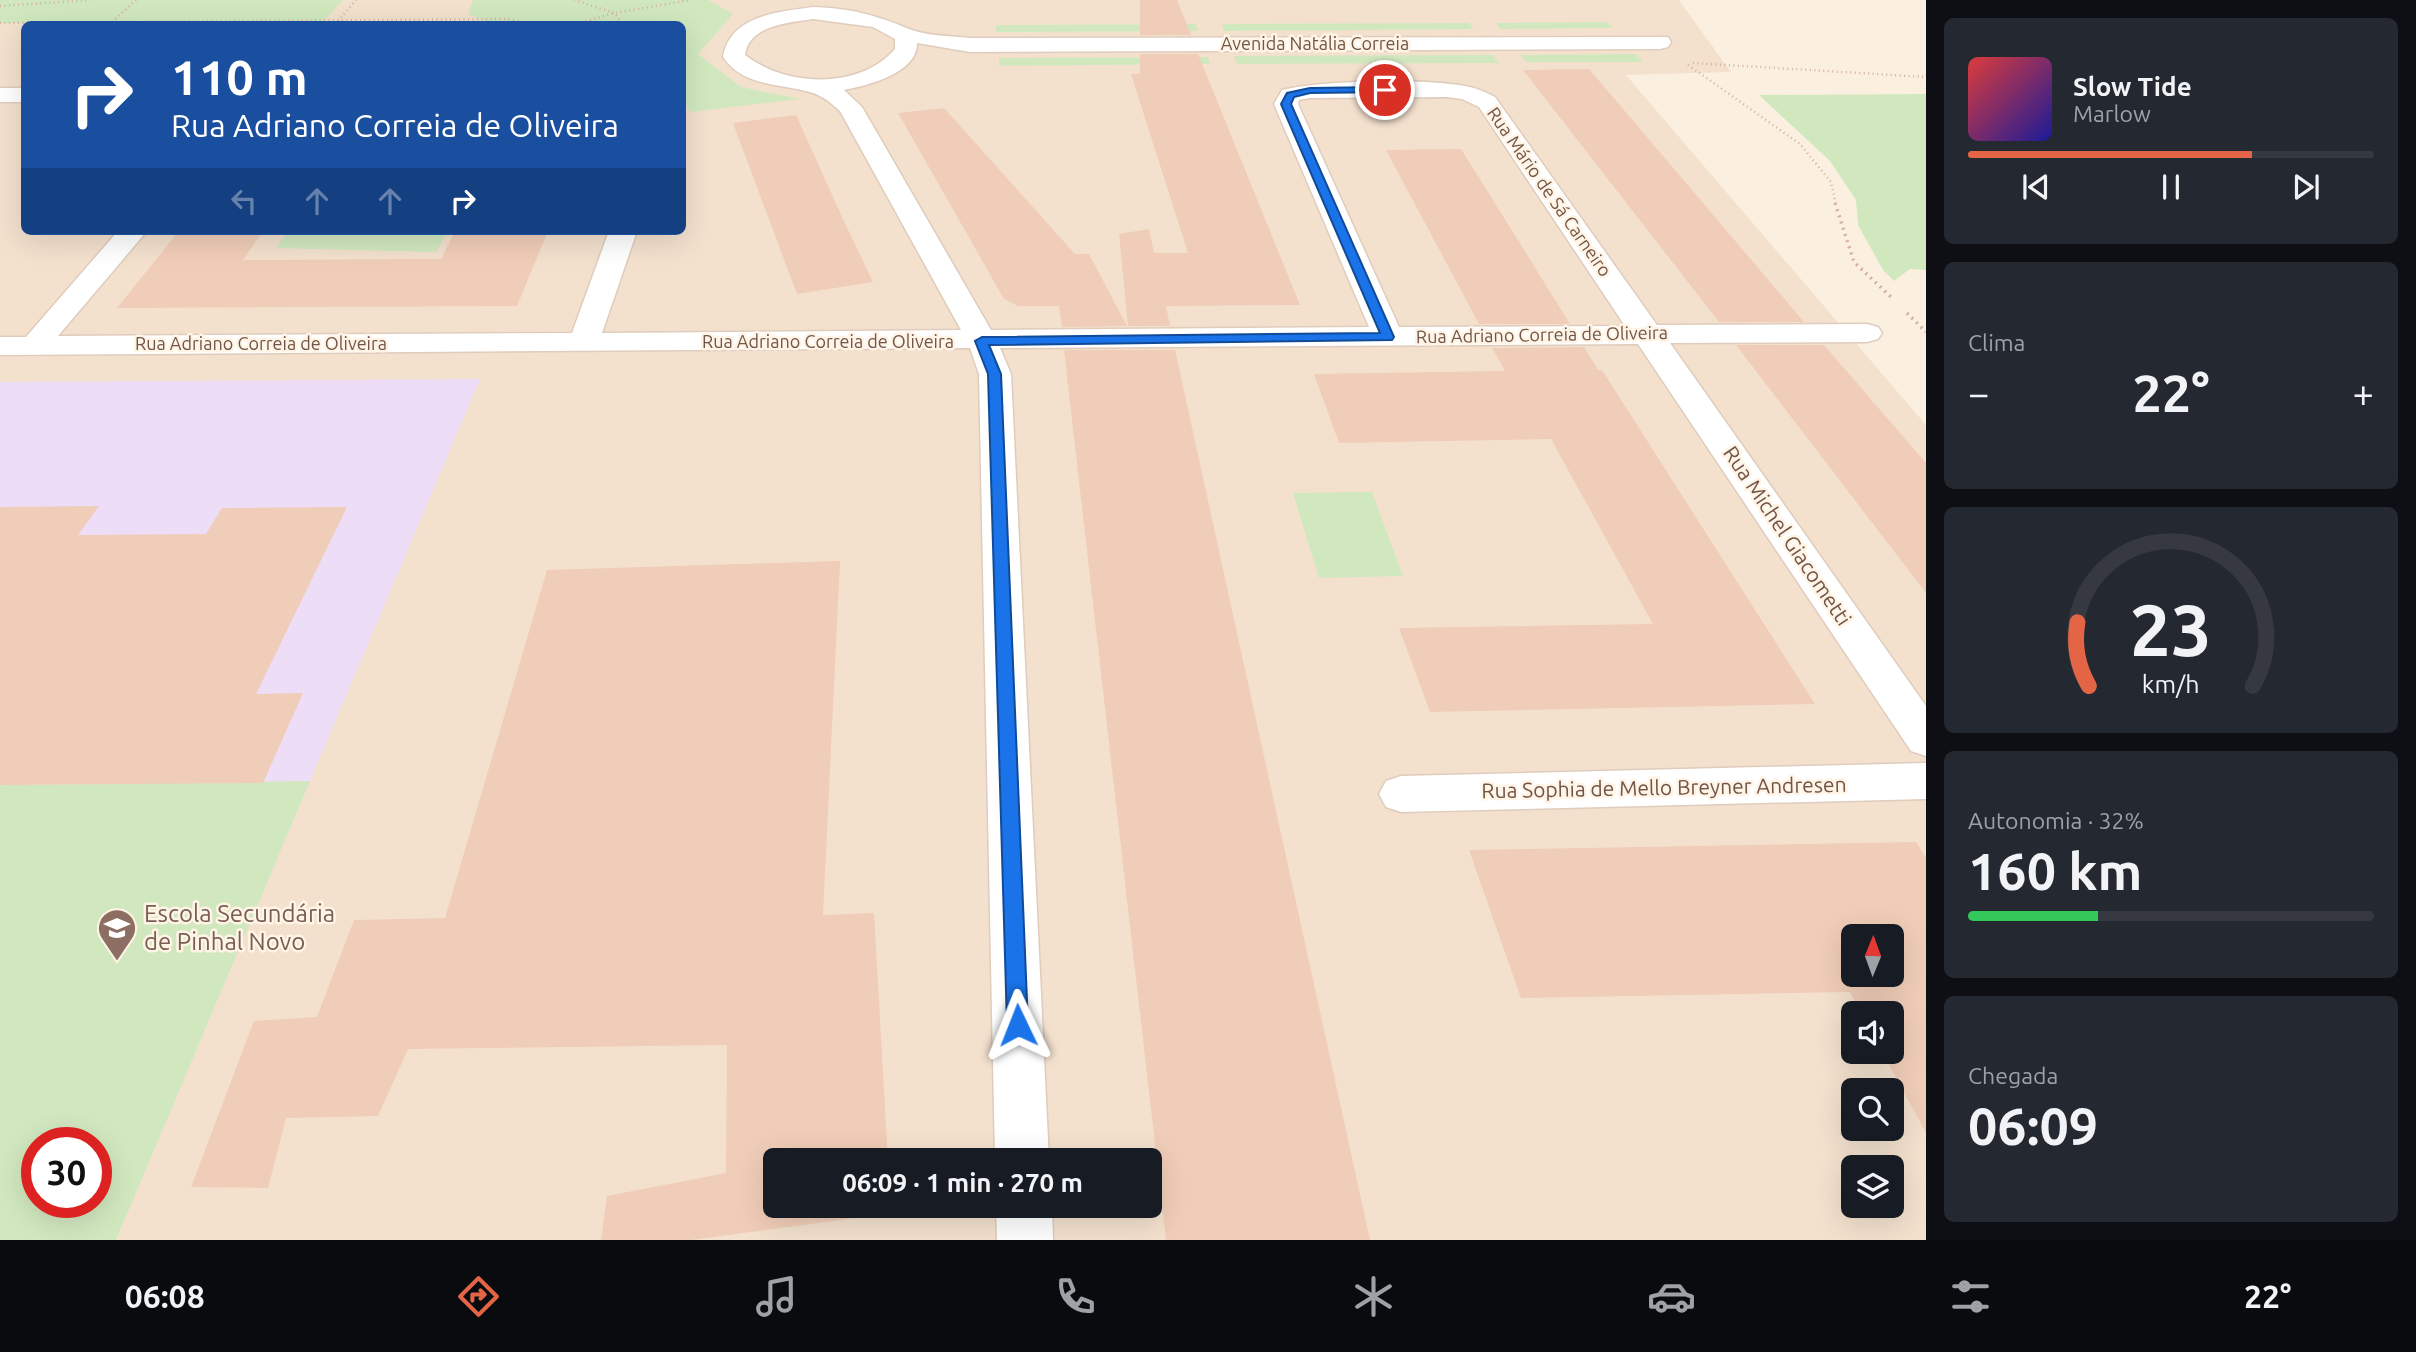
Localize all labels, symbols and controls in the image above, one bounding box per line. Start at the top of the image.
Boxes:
street label: Avenida Natália Correia [1221,33,1409,53]
icon: right [56,49,147,140]
text: 110 m [171,49,308,104]
pin [1355,60,1415,120]
icon: arrive [1366,71,1404,109]
text: Slow Tide [2073,72,2192,101]
text: Marlow [2073,101,2151,126]
street label: Rua Mário de Sá Carneiro [1484,103,1616,280]
text: Rua Adriano Correia de Oliveira [171,107,619,143]
icon: previous [2017,168,2055,206]
icon: pause [2152,168,2190,206]
icon: next [2287,168,2325,206]
icon: left [225,182,263,220]
icon: ahead [298,182,336,220]
icon: ahead [371,182,409,220]
icon: right [444,182,482,220]
street label: Rua Adriano Correia de Oliveira [1416,322,1668,346]
text: Clima [1968,330,2025,355]
street label: Rua Adriano Correia de Oliveira [702,331,954,351]
street label: Rua Adriano Correia de Oliveira [135,333,387,353]
text: 22° [2132,364,2210,422]
text: − [1968,372,1989,414]
text: + [2353,372,2374,414]
street label: Rua Michel Giacometti [1719,441,1857,630]
text: 23 [2130,588,2212,670]
text: km/h [2142,670,2200,698]
street label: Rua Sophia de Mello Breyner Andresen [1481,772,1847,802]
text: Autonomia · 32% [1968,808,2144,833]
text: 160 km [1968,842,2142,900]
place label: Escola Secundária de Pinhal Novo [144,900,335,955]
school or university icon: Escola Secundária de Pinhal Novo [96,907,138,962]
north arrow [1841,924,1904,987]
map controls [1841,924,1904,1218]
position arrow [981,988,1055,1062]
button: sound [1841,1001,1904,1064]
text: Chegada [1968,1063,2058,1088]
button: search [1841,1078,1904,1141]
text: 06:09 [1968,1097,2098,1155]
speed limit sign: 30 [21,1127,112,1218]
button: layers [1841,1155,1904,1218]
text: 06:09 · 1 min · 270 m [842,1168,1083,1197]
icon: directions [454,1272,503,1321]
icon: music [752,1272,801,1321]
icon: phone [1051,1272,1100,1321]
icon: climate [1349,1272,1398,1321]
icon: car [1647,1272,1696,1321]
icon: filters [1946,1272,1995,1321]
text: 06:08 [125,1278,205,1314]
text: 22° [2244,1278,2291,1314]

